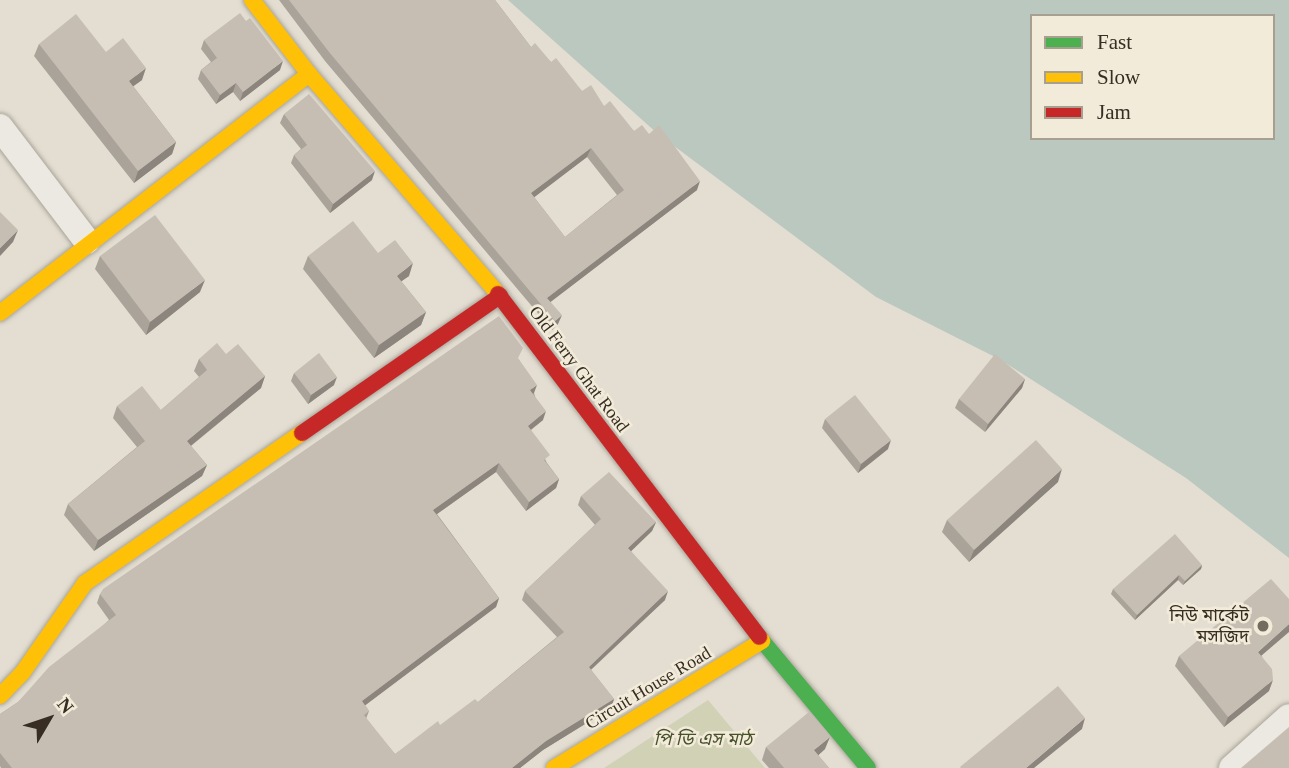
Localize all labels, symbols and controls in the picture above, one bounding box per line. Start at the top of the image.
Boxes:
legend [1030,14,1275,140]
text: Fast [1097,30,1132,54]
text: Slow [1097,65,1140,89]
text: Jam [1097,100,1131,124]
street label: Old Ferry Ghat Road [524,302,634,436]
place label: নিউ মার্কেট মসজিদ [1169,605,1249,648]
marker: নিউ মার্কেট মসজিদ [1255,618,1271,634]
street label: Circuit House Road [581,642,715,734]
north arrow [14,684,84,754]
text: N [53,694,78,717]
park label: পি ডি এস মাঠ [654,728,752,750]

